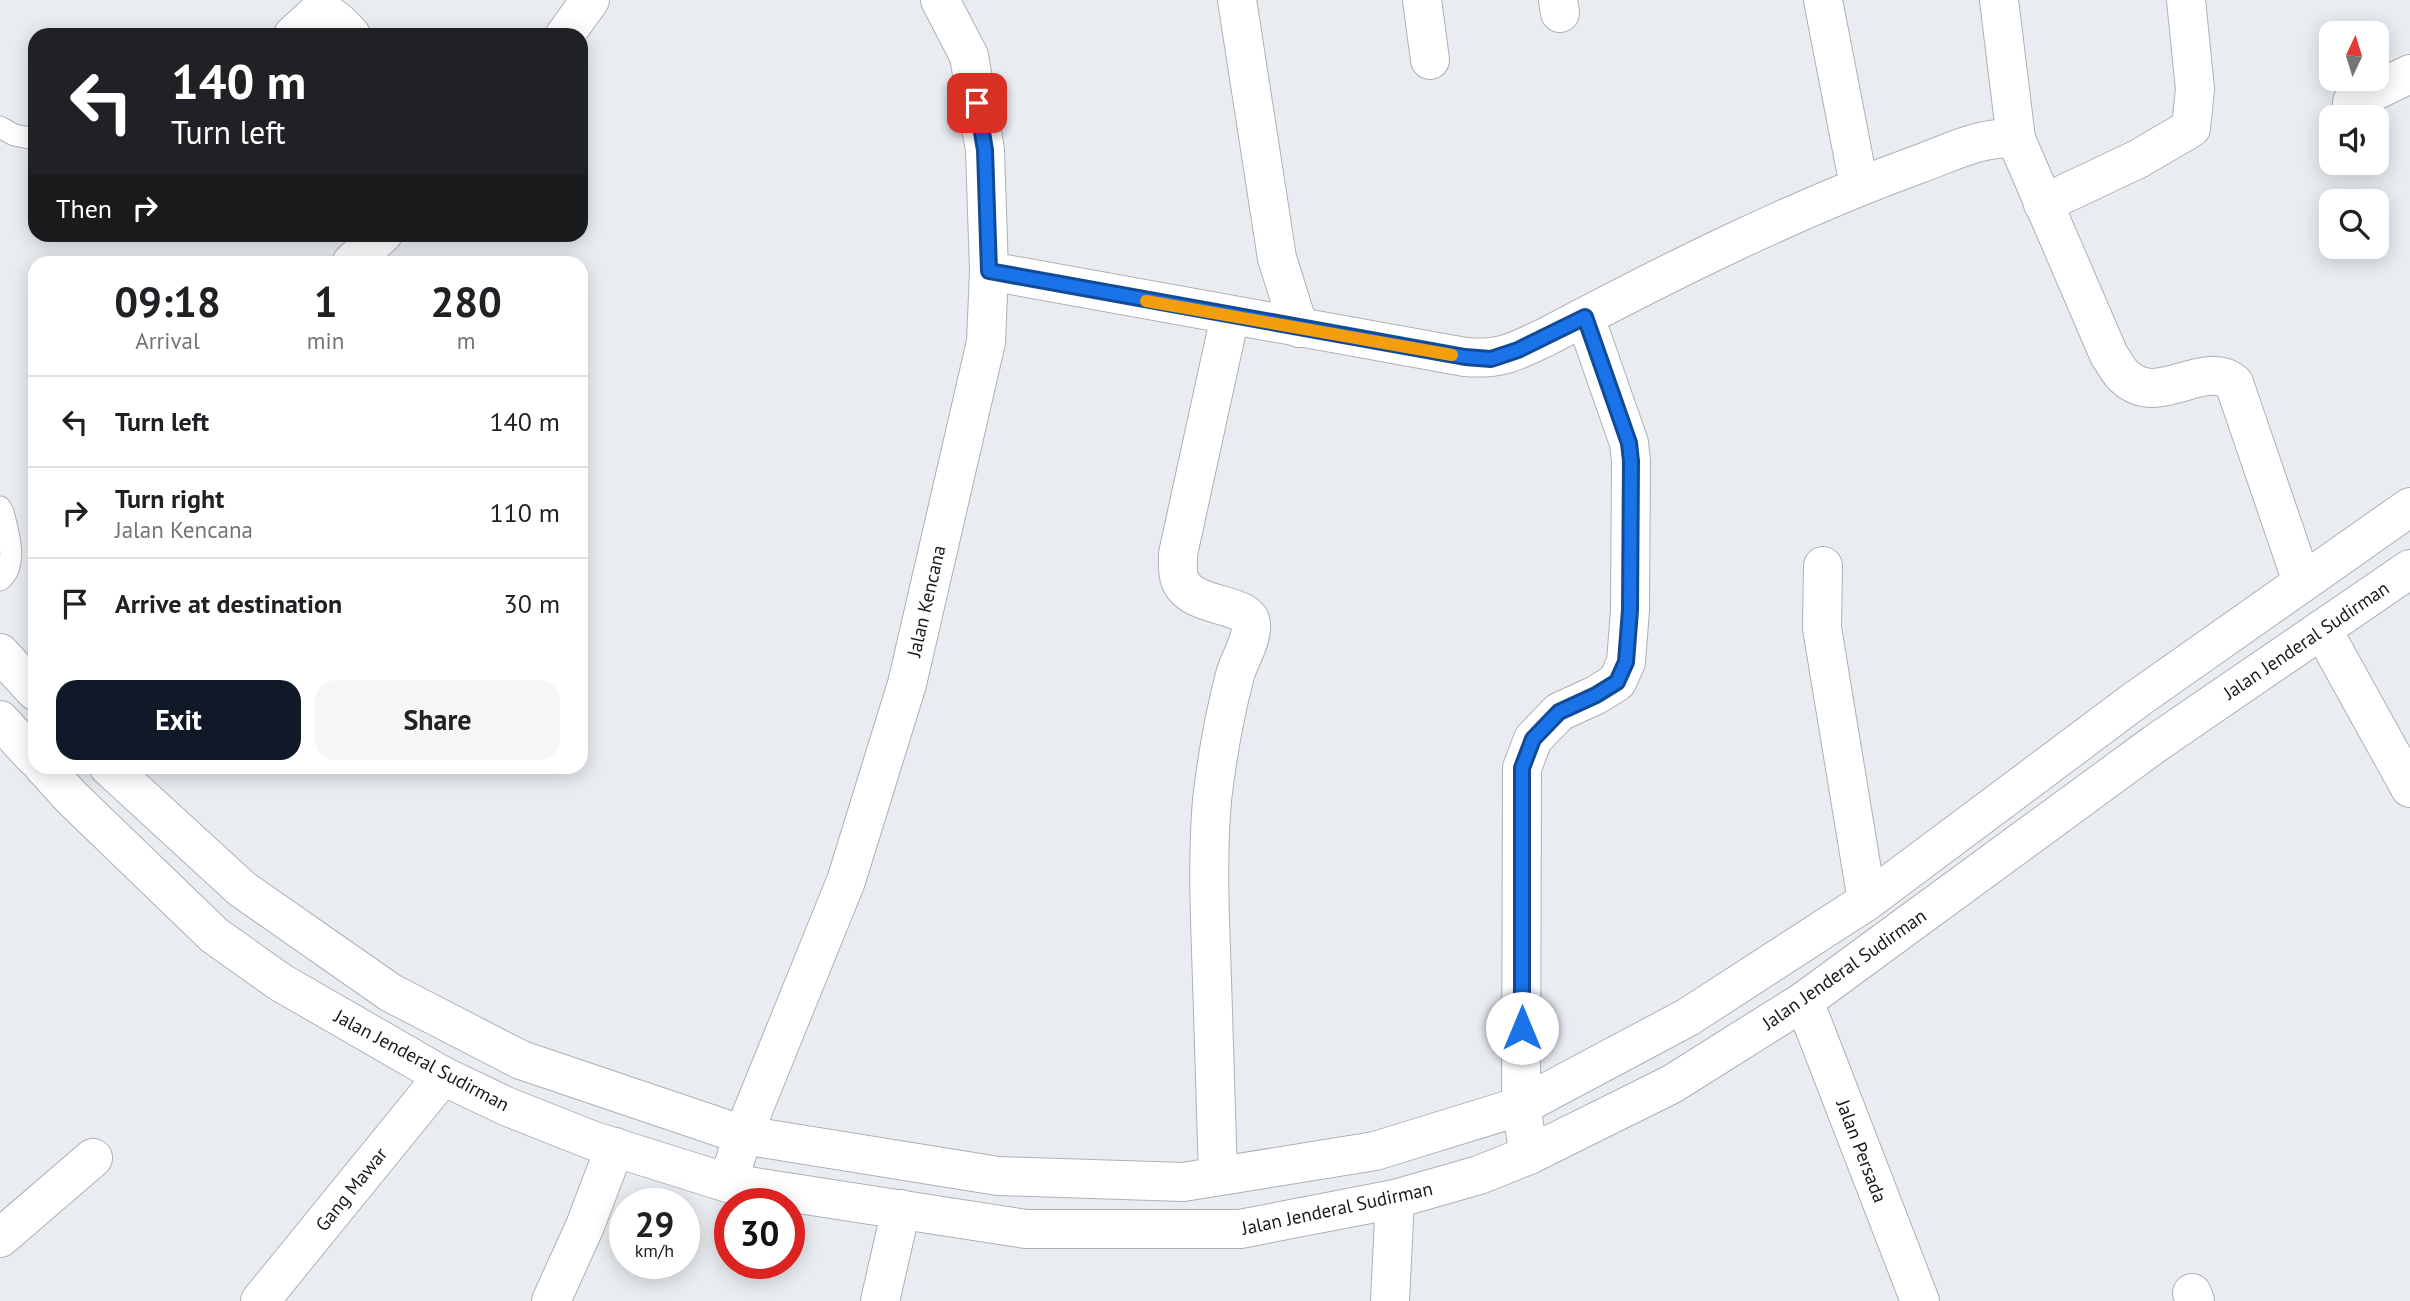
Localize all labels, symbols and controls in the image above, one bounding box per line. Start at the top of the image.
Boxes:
north arrow [2319,21,2389,91]
map controls [2319,21,2389,259]
text: 140 m [171,49,306,113]
icon: left [56,56,147,147]
pin [947,73,1007,133]
icon: arrive [958,84,996,122]
button: sound [2319,105,2389,175]
text: Turn left [171,111,286,153]
icon: right [126,189,164,227]
button: search [2319,189,2389,259]
text: Then [56,192,112,225]
text: 09:18 [114,274,221,329]
text: 1 [314,274,337,329]
text: 280 [430,274,502,329]
text: Arrival [135,326,200,355]
text: min [307,326,344,355]
text: m [457,326,475,355]
icon: left [56,403,94,441]
text: Turn left [115,405,209,438]
text: 140 m [489,405,560,438]
text: Turn right [115,482,224,515]
icon: right [56,494,94,532]
text: 110 m [489,496,560,529]
text: Jalan Kencana [115,515,253,544]
street label: Jalan Kencana [901,543,951,660]
street label: Jalan Jenderal Sudirman [2218,576,2393,705]
icon: arrive [56,585,94,623]
text: Arrive at destination [115,587,342,620]
text: 30 m [504,587,560,620]
button: Exit [56,680,301,760]
button: Share [315,680,560,760]
street label: Jalan Jenderal Sudirman [1757,903,1931,1035]
position arrow [1485,991,1559,1065]
street label: Jalan Jenderal Sudirman [330,1003,514,1116]
street label: Jalan Persada [1831,1095,1893,1206]
street label: Gang Mawar [310,1142,392,1236]
street label: Jalan Jenderal Sudirman [1238,1176,1435,1240]
speed limit sign: 30 [714,1188,805,1279]
text: 29 [635,1201,674,1247]
text: km/h [635,1239,674,1262]

